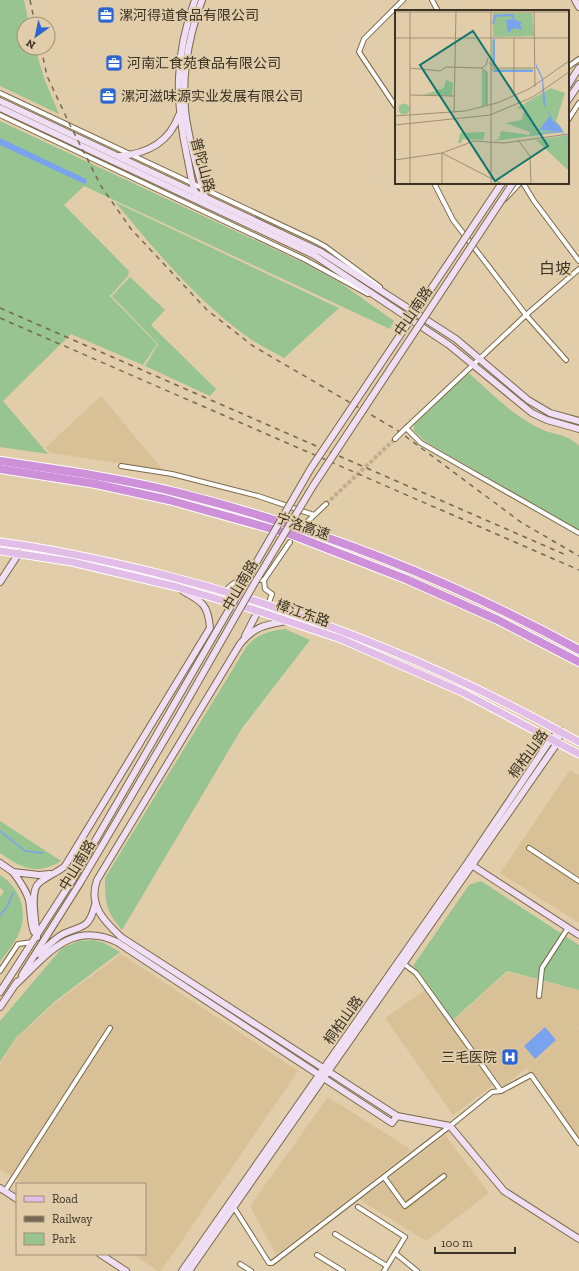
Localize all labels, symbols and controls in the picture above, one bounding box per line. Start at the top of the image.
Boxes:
office icon: 漯河得道食品有限公司 [96,5,116,25]
place label: 漯河得道食品有限公司 [119,7,259,24]
inset map [395,10,569,184]
north arrow [16,16,56,56]
text: N [23,36,38,52]
office icon: 河南汇食苑食品有限公司 [104,53,124,73]
place label: 河南汇食苑食品有限公司 [127,55,281,72]
office icon: 漯河滋味源实业发展有限公司 [98,86,118,106]
place label: 漯河滋味源实业发展有限公司 [121,88,303,105]
street label: 普陀山路 [187,136,218,194]
district label: 白坡 [539,259,571,278]
street label: 中山南路 [391,283,436,339]
street label: 宁洛高速 [274,509,332,544]
street label: 中山南路 [219,557,262,614]
street label: 樟江东路 [274,596,332,631]
street label: 桐柏山路 [505,727,552,782]
street label: 中山南路 [56,837,99,894]
street label: 桐柏山路 [320,992,366,1048]
hospital icon: 三毛医院 [500,1047,520,1067]
place label: 三毛医院 [441,1049,497,1066]
legend [16,1183,146,1255]
text: Road [52,1192,78,1206]
text: Railway [52,1212,93,1226]
scale bar [435,1229,515,1255]
text: Park [52,1232,77,1246]
text: 100 m [441,1236,473,1250]

